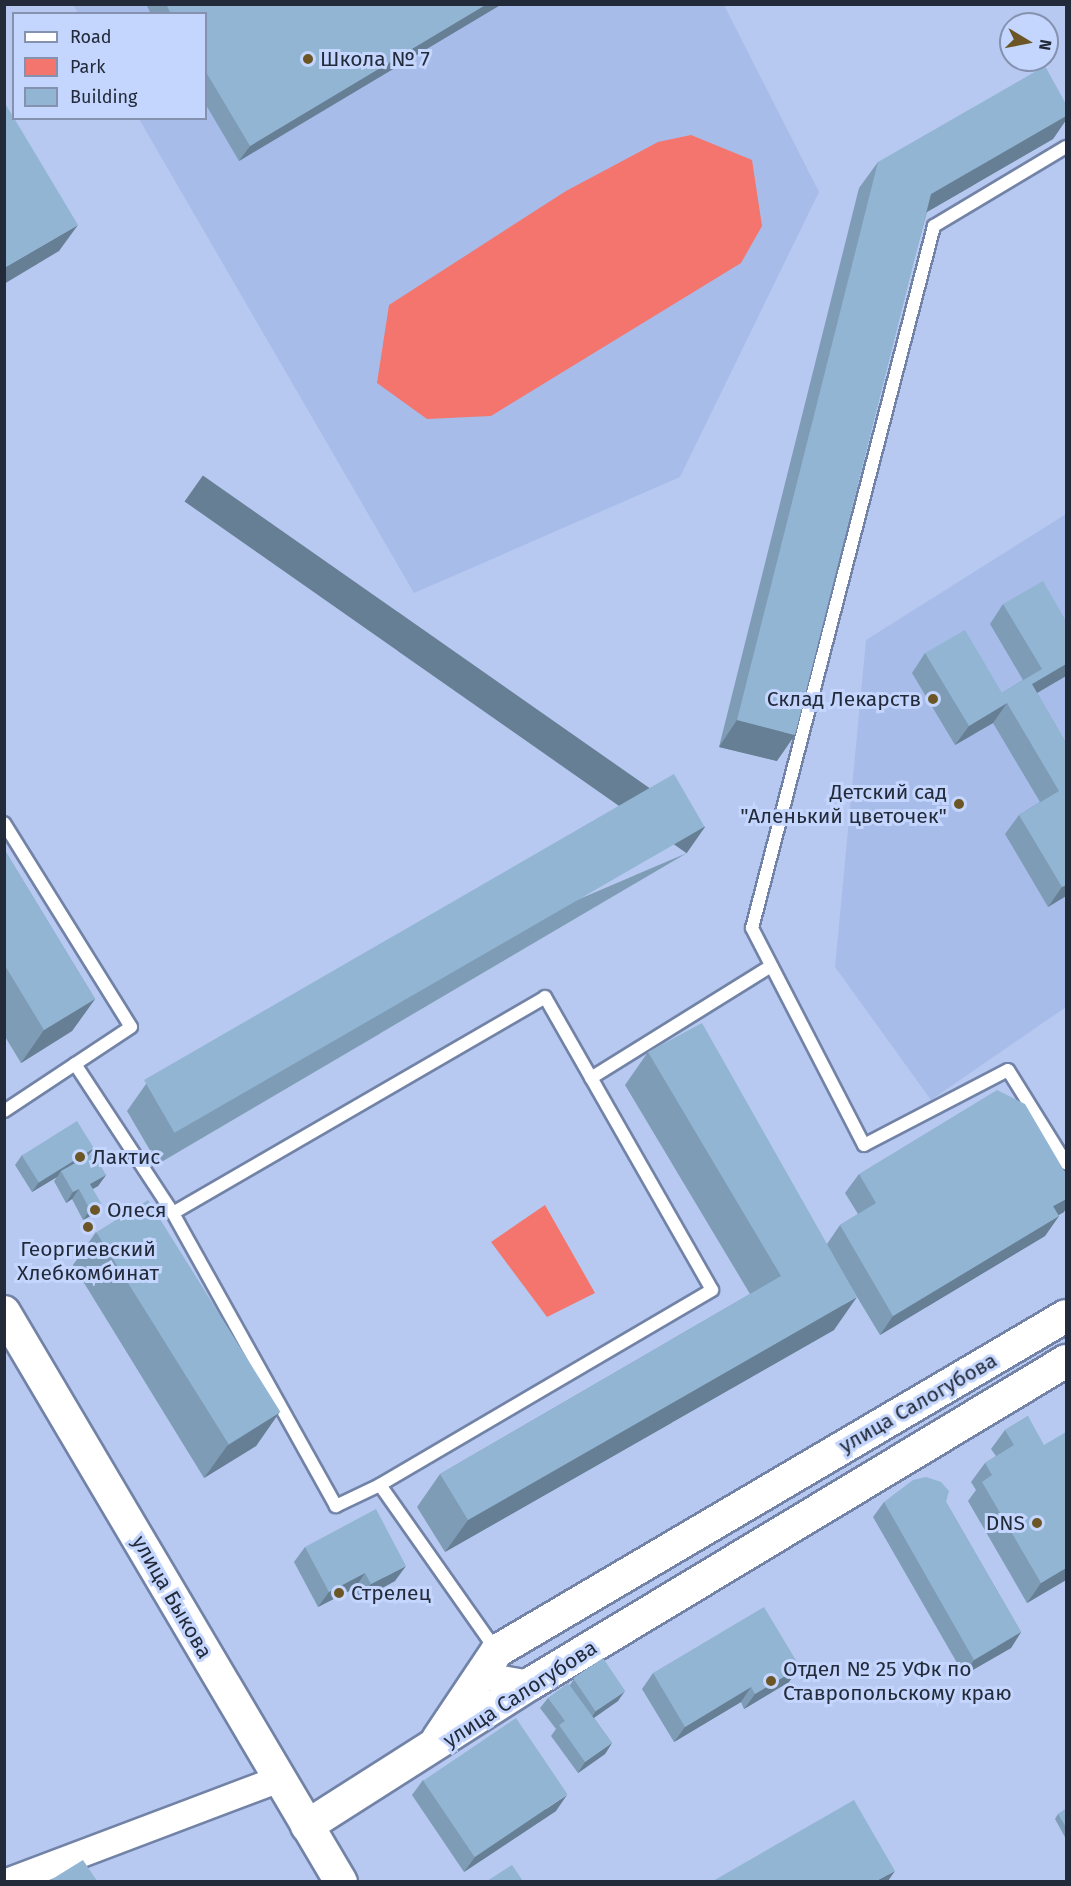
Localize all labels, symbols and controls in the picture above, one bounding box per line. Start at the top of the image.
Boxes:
legend [12,12,207,120]
north arrow [999,12,1059,72]
text: Road [70,26,112,48]
text: N [1035,38,1056,52]
place label: Школа № 7 [320,46,430,72]
marker: Школа № 7 [301,52,315,66]
text: Park [70,56,105,78]
text: Building [70,86,137,108]
place label: Склад Лекарств [767,686,921,712]
marker: Склад Лекарств [926,692,940,706]
place label: Детский сад "Аленький цветочек" [740,779,947,829]
marker: Детский сад "Аленький цветочек" [952,797,966,811]
place label: Лактис [92,1144,160,1170]
marker: Лактис [73,1150,87,1164]
place label: Олеся [107,1197,166,1223]
marker: Олеся [88,1203,102,1217]
marker: Георгиевский Хлебкомбинат [81,1220,95,1234]
place label: Георгиевский Хлебкомбинат [17,1236,159,1286]
street label: улица Салогубова [835,1348,1001,1458]
place label: DNS [986,1510,1025,1536]
marker: DNS [1030,1516,1044,1530]
street label: улица Быкова [127,1531,217,1663]
place label: Стрелец [351,1580,431,1606]
marker: Стрелец [332,1586,346,1600]
street label: улица Салогубова [438,1635,602,1753]
place label: Отдел № 25 УФк по Ставропольскому краю [783,1656,1012,1706]
marker: Отдел № 25 УФк по Ставропольскому краю [764,1674,778,1688]

